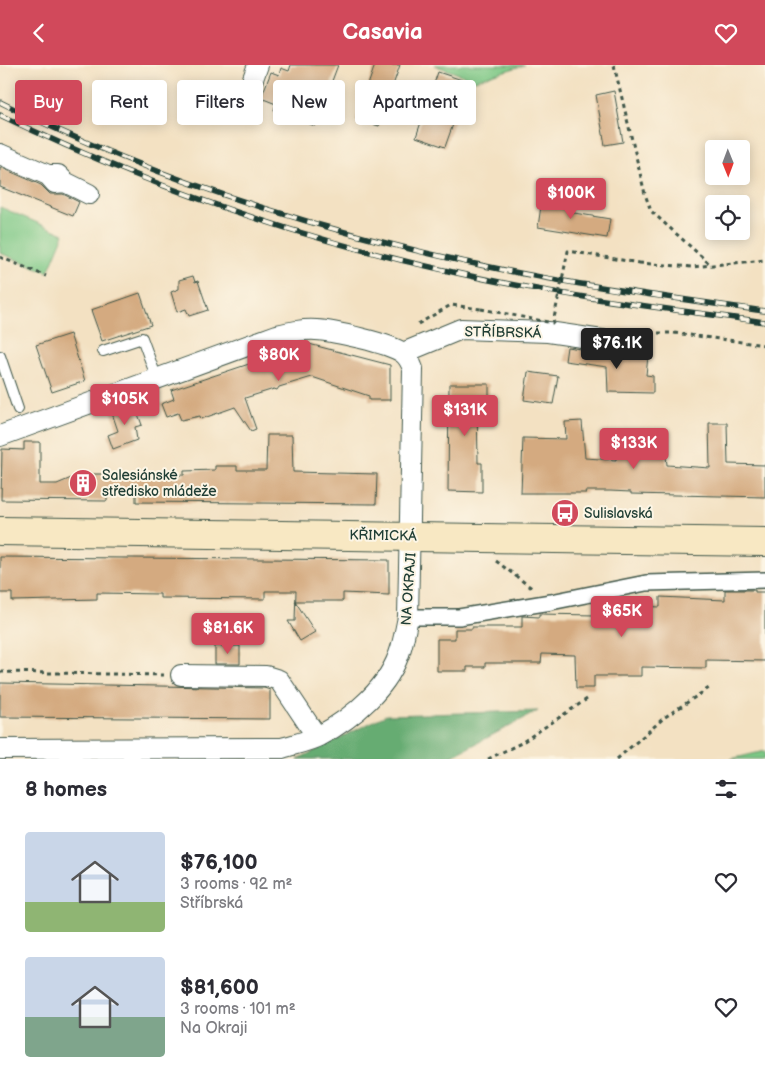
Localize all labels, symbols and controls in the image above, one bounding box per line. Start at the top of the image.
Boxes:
icon: back [25,19,53,47]
text: Casavia [342,19,423,46]
icon: heart [712,19,740,47]
chip: Buy [15,80,82,125]
chip: Rent [92,80,167,125]
chip: Filters [177,80,263,125]
chip: New [273,80,345,125]
chip: Apartment [355,80,476,125]
north arrow [705,140,750,185]
map controls [705,140,750,240]
pin: $100K [536,177,606,220]
text: $100K [547,184,595,203]
button: locate [705,195,750,240]
street label: STŘÍBRSKÁ [465,322,542,342]
pin: $76.1K [576,327,658,370]
text: $76.1K [592,334,642,353]
pin: $80K [249,339,309,382]
text: $80K [258,346,300,365]
pin: $105K [90,383,160,426]
text: $105K [101,390,149,409]
pin: $131K [430,395,500,437]
text: $131K [443,401,487,420]
pin: $133K [599,427,669,470]
text: $133K [611,434,657,453]
place label: Salesiánské středisko mládeže [102,467,217,500]
building icon: Salesiánské středisko mládeže [68,468,98,498]
bus stop icon: Sulislavská [550,498,580,528]
place label: Sulislavská [584,505,653,522]
street label: KŘIMICKÁ [349,525,417,545]
street label: NA OKRAJI [397,552,420,626]
pin: $65K [592,595,652,638]
text: $65K [602,602,642,621]
pin: $81.6K [187,613,269,655]
text: $81.6K [203,619,254,638]
icon: filters [712,775,740,803]
text: 8 homes [25,777,107,802]
text: $76,100 [180,850,258,875]
icon: home [65,852,125,912]
icon: heart [712,868,740,896]
text: 3 rooms · 92 m² [180,875,293,894]
text: Stříbrská [180,894,243,913]
text: $81,600 [180,975,259,1000]
icon: home [65,977,125,1037]
icon: heart [712,993,740,1021]
text: 3 rooms · 101 m² [180,1000,296,1019]
text: Na Okraji [180,1019,248,1038]

